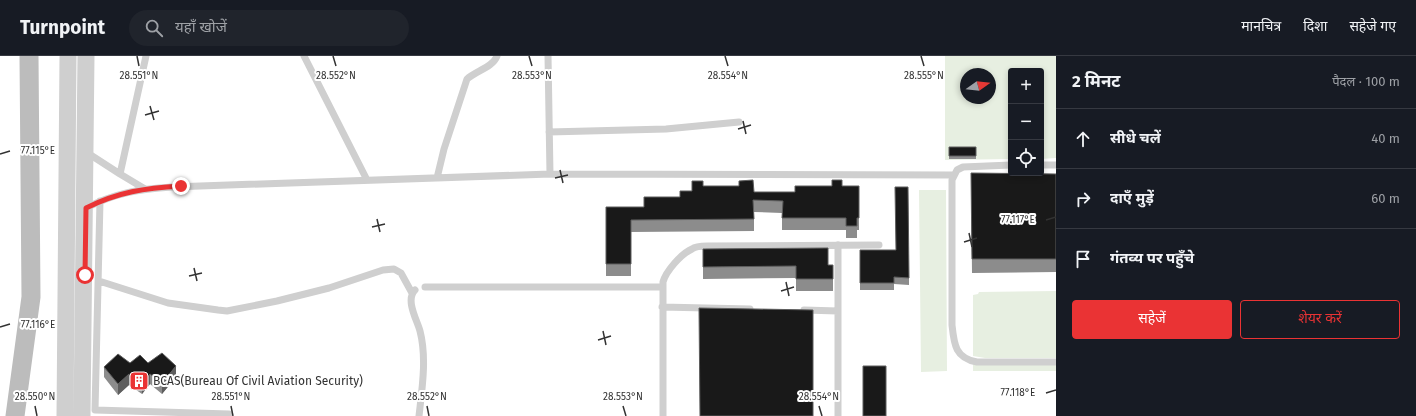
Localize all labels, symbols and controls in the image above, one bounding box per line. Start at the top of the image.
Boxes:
search box [129,10,409,46]
text: Turnpoint [20,16,105,39]
icon: search [143,17,165,39]
text: यहाँ खोजें [175,18,227,36]
text: मानचित्र [1241,18,1281,35]
text: दिशा [1303,18,1327,35]
text: सहेजे गए [1349,18,1396,35]
north arrow [960,68,996,104]
map controls [1008,68,1044,176]
button: + [1008,68,1044,104]
text: 28.551°N [120,70,158,82]
text: 28.552°N [316,70,356,82]
text: 28.553°N [512,70,552,82]
text: 28.554°N [708,70,748,82]
text: 28.555°N [904,70,944,82]
text: 2 मिनट [1072,71,1121,92]
text: पैदल · 100 m [1332,74,1400,89]
button: − [1008,104,1044,140]
icon: ahead [1072,128,1094,150]
text: सीधे चलें [1110,129,1161,147]
text: 40 m [1371,131,1400,146]
button: locate [1008,140,1044,176]
text: 77.115°E [21,145,55,157]
route end [172,177,190,195]
icon: right [1072,188,1094,210]
text: दाएँ मुड़ें [1110,189,1154,207]
text: 60 m [1371,191,1400,206]
text: 77.117°E [1001,214,1035,226]
icon: arrive [1072,248,1094,270]
text: गंतव्य पर पहुँचे [1110,249,1194,267]
route start [76,266,94,284]
button: सहेजें [1072,300,1232,339]
button: शेयर करें [1240,300,1400,339]
text: 77.116°E [21,319,55,331]
building icon: BCAS(Bureau Of Civil Aviation Security) [128,370,150,392]
place label: BCAS(Bureau Of Civil Aviation Security) [153,374,363,388]
text: 77.118°E [1001,387,1035,399]
text: 28.550°N [15,391,55,403]
text: 28.551°N [212,391,250,403]
text: 28.552°N [407,391,447,403]
text: 28.553°N [603,391,643,403]
text: 28.554°N [799,391,839,403]

